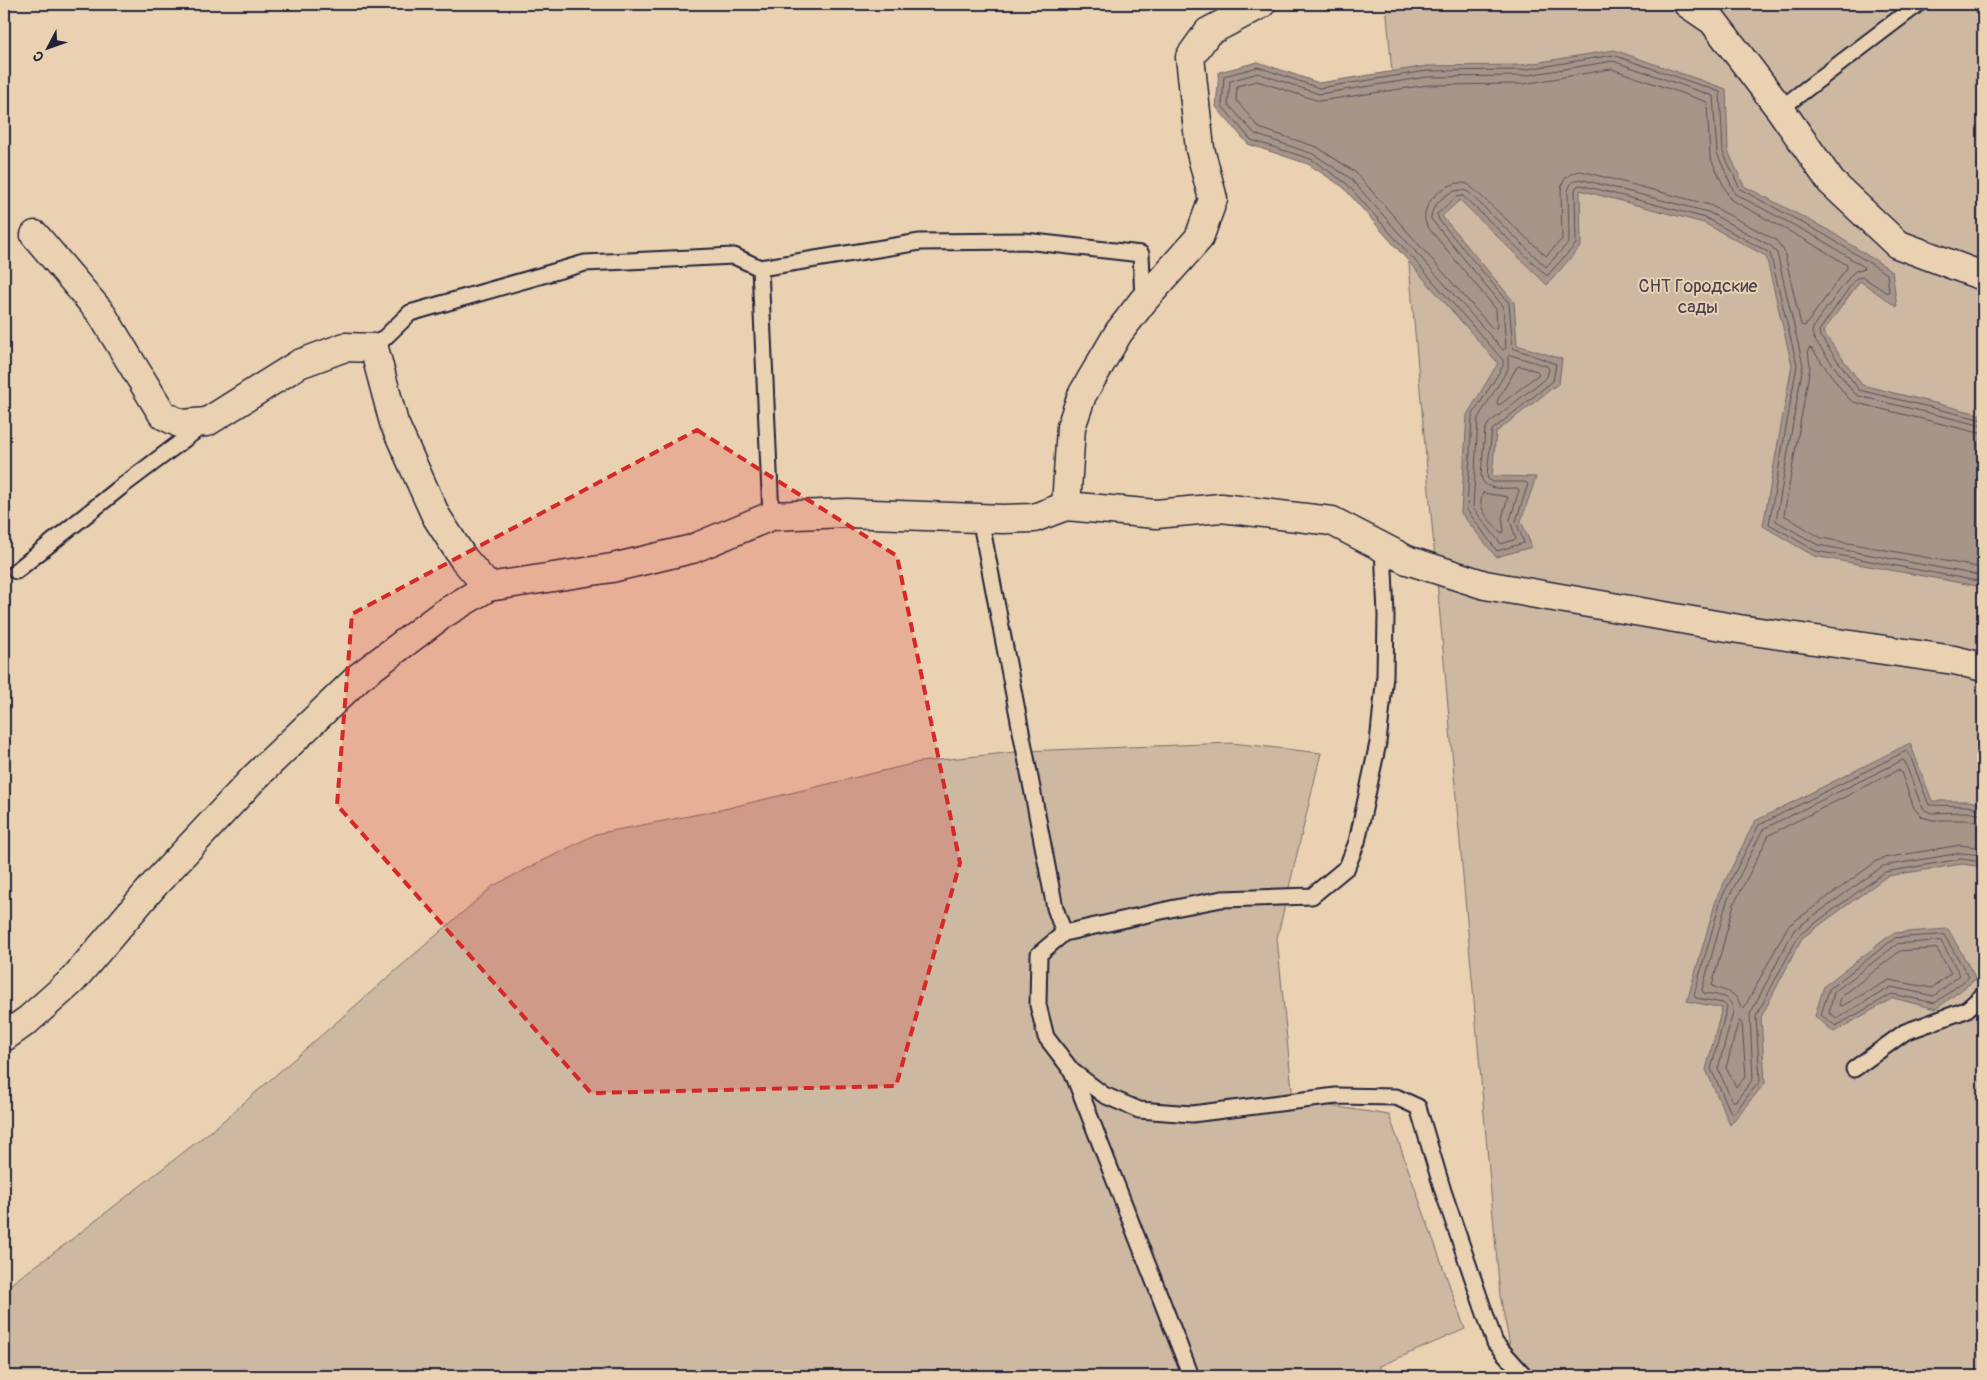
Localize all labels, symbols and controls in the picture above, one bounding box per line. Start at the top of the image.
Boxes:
north arrow [22,22,72,72]
text: С [29,47,48,65]
park label: СНТ Городские сады [1639,275,1758,319]

